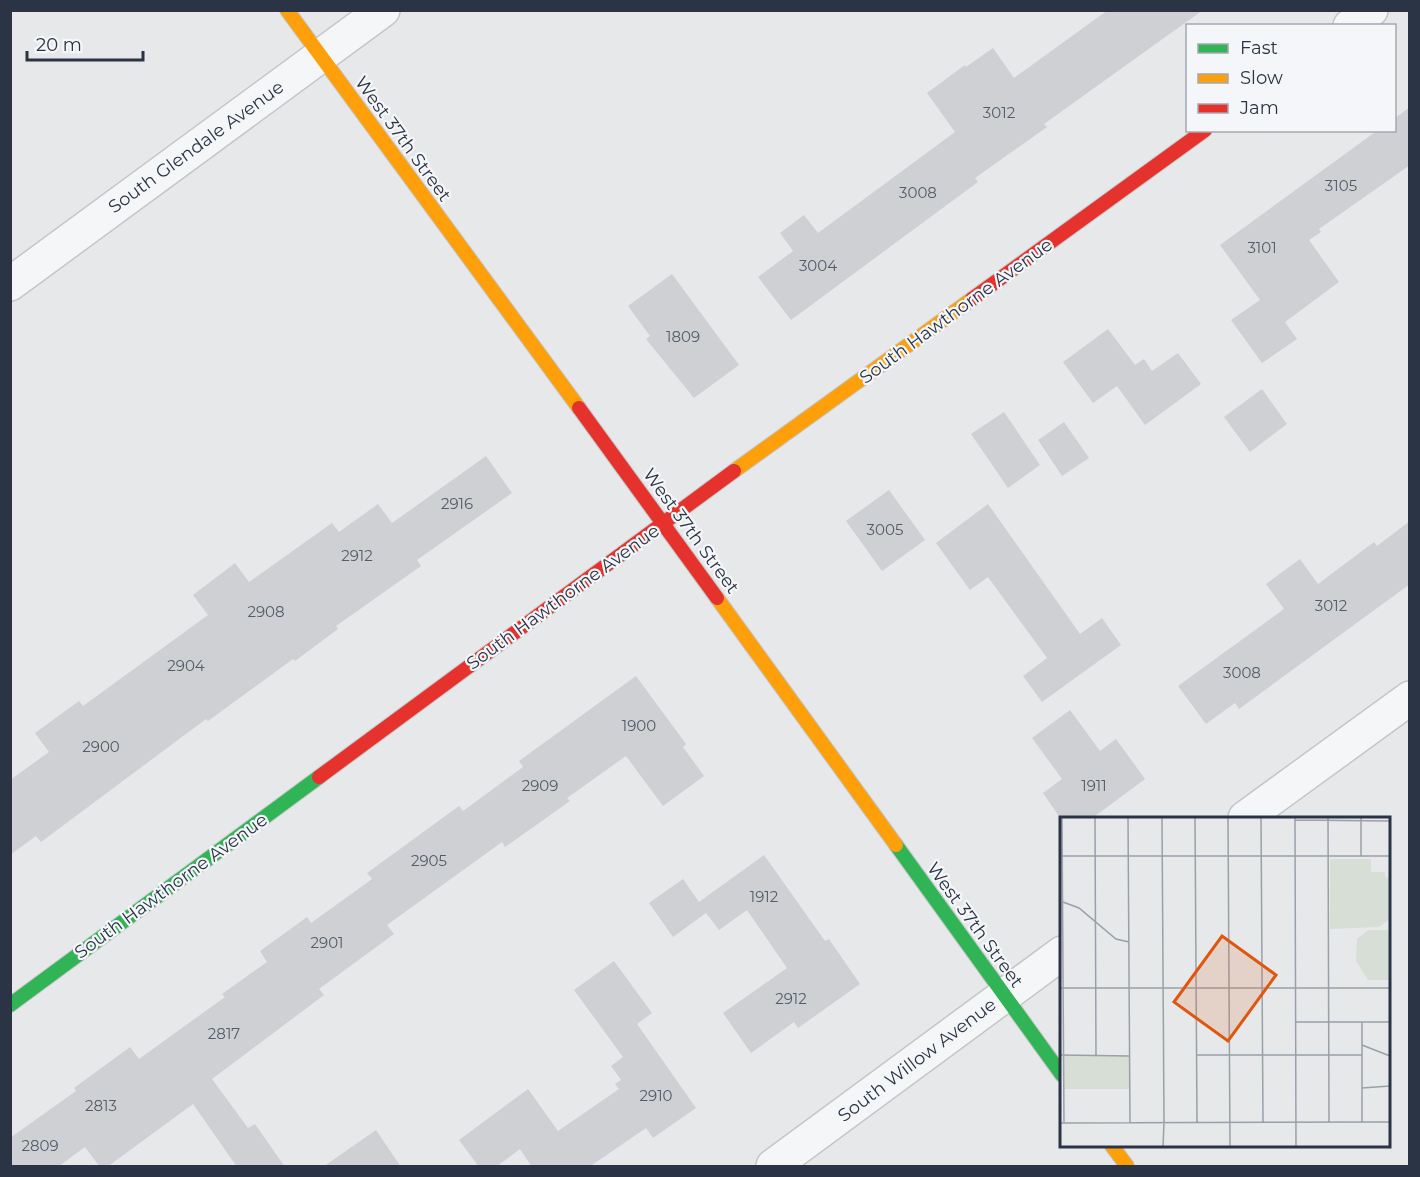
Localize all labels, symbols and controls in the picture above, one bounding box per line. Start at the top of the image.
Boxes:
scale bar [27,24,142,62]
legend [1186,24,1396,132]
text: 20 m [36,34,82,56]
text: Fast [1240,37,1278,59]
text: Slow [1240,67,1283,89]
street label: West 37th Street [350,72,456,206]
street label: South Glendale Avenue [104,76,288,218]
text: Jam [1239,97,1279,119]
house number: 3012 [983,103,1015,122]
house number: 3105 [1325,176,1357,195]
house number: 3008 [899,183,937,202]
street label: South Hawthorne Avenue [855,233,1057,388]
house number: 3101 [1247,238,1277,257]
house number: 3004 [799,256,837,275]
house number: 1809 [666,327,700,346]
street label: West 37th Street [638,464,744,598]
house number: 2916 [441,494,473,513]
street label: South Hawthorne Avenue [462,519,664,674]
house number: 3005 [867,520,903,539]
house number: 2912 [341,546,373,565]
house number: 3012 [1315,596,1347,615]
house number: 2908 [247,602,285,621]
house number: 2904 [167,656,205,675]
house number: 3008 [1223,663,1261,682]
house number: 1900 [622,716,656,735]
house number: 2900 [82,737,120,756]
house number: 2909 [522,776,558,795]
house number: 1911 [1081,776,1107,795]
street label: South Hawthorne Avenue [70,808,272,963]
inset map [1060,817,1390,1147]
house number: 2905 [411,851,447,870]
street label: West 37th Street [922,858,1028,992]
house number: 1912 [750,887,778,906]
house number: 2901 [310,933,344,952]
house number: 2912 [775,989,807,1008]
street label: South Willow Avenue [834,993,1001,1127]
house number: 2817 [208,1024,240,1043]
house number: 2910 [639,1086,673,1105]
house number: 2813 [85,1096,117,1115]
house number: 2809 [21,1136,59,1155]

